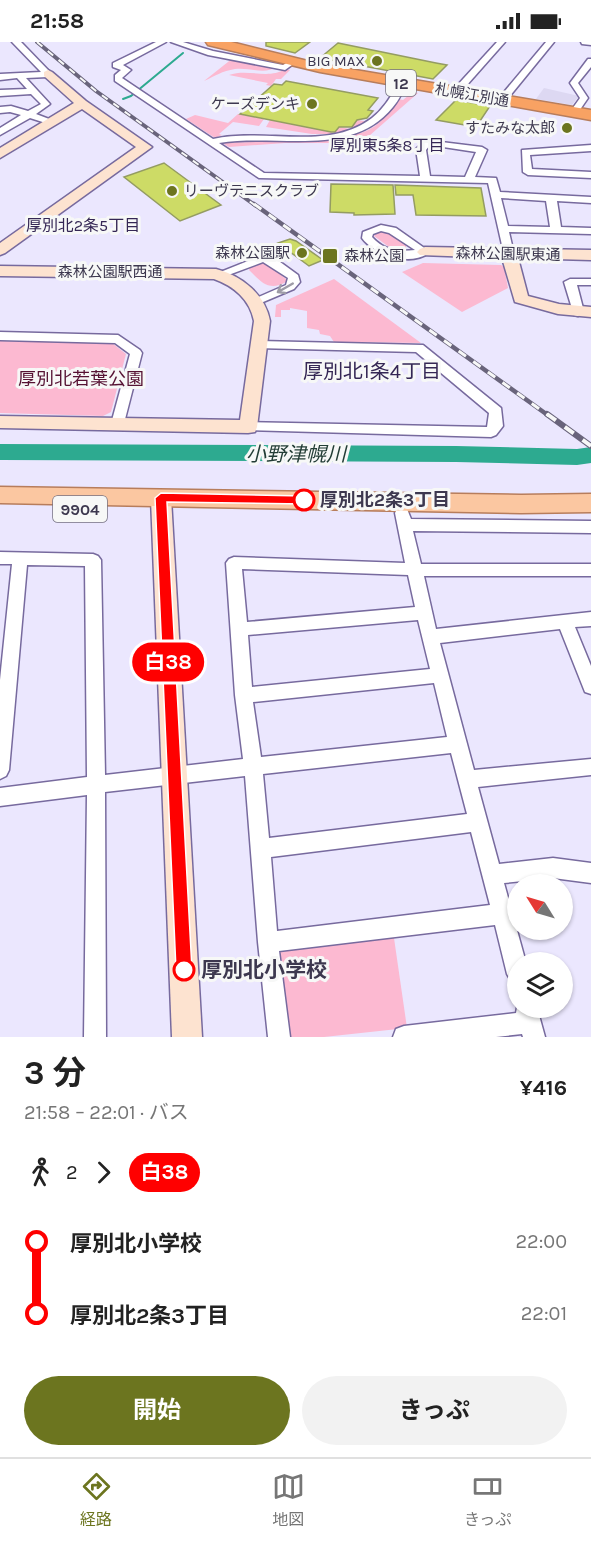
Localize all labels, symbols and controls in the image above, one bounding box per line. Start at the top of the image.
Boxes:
text: 21:58 [30,8,84,34]
place label: BIG MAX [307,52,365,70]
marker: BIG MAX [370,54,384,68]
road number: 12 [386,70,416,96]
street label: 札幌江別通 [433,80,511,110]
place label: ケーズデンキ [211,95,300,113]
marker: ケーズデンキ [305,97,319,111]
place label: すたみな太郎 [465,119,555,137]
marker: すたみな太郎 [560,121,574,135]
district label: 厚別東5条8丁目 [330,136,444,155]
place label: リーヴテニスクラブ [184,182,319,200]
marker: リーヴテニスクラブ [165,184,179,198]
district label: 厚別北2条5丁目 [26,216,140,235]
place label: 森林公園駅 [215,244,290,262]
street label: 森林公園駅東通 [455,244,561,264]
marker: 森林公園駅 [295,246,309,260]
marker: 森林公園 [321,247,339,265]
place label: 森林公園 [344,247,404,265]
street label: 森林公園駅西通 [57,263,163,281]
one-way arrow [277,282,294,294]
district label: 厚別北1条4丁目 [303,360,441,383]
park label: 厚別北若葉公園 [18,368,144,390]
water label: 小野津幌川 [246,443,348,466]
marker: 厚別北2条3丁目 [293,489,315,511]
place label: 厚別北2条3丁目 [320,489,450,511]
road number: 9904 [53,496,107,522]
line badge: 白38 [134,642,202,682]
text: 白38 [144,650,192,674]
north arrow [507,874,573,940]
map controls [507,874,573,1018]
button: layers [507,952,573,1018]
place label: 厚別北小学校 [201,958,327,982]
marker: 厚別北小学校 [173,959,195,981]
text: 3 分 [24,1054,86,1092]
text: ¥416 [520,1075,567,1101]
text: 21:58 – 22:01 · バス [24,1101,189,1124]
icon: walk [24,1156,57,1189]
icon: forward [87,1156,120,1189]
text: 白38 [141,1160,188,1184]
text: 2 [66,1161,78,1184]
text: 22:00 [515,1230,567,1253]
text: 厚別北小学校 [70,1231,202,1257]
text: 22:01 [521,1302,567,1325]
text: 厚別北2条3丁目 [70,1303,229,1329]
button: 開始 [24,1376,290,1445]
button: きっぷ [302,1376,567,1445]
tab: 経路 [80,1470,113,1530]
tab: 地図 [272,1470,305,1530]
tab: きっぷ [464,1470,511,1530]

